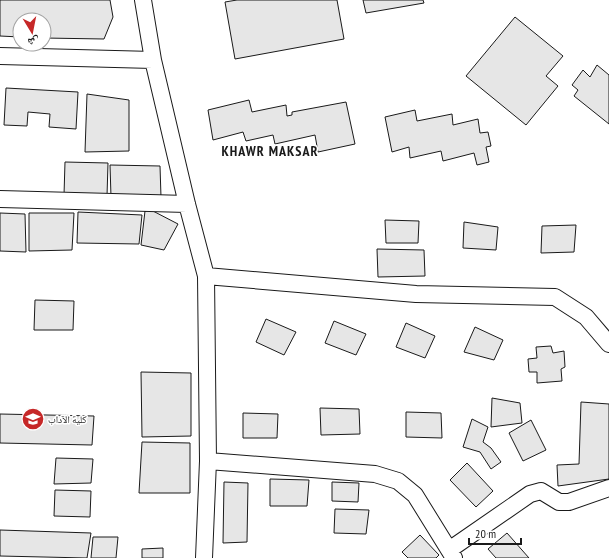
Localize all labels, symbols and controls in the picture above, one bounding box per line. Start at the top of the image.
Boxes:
north arrow [12,12,52,52]
text: ش [26,33,41,50]
district label: KHAWR MAKSAR [222,142,318,160]
school or university icon: كلية الآداب [20,406,46,432]
place label: كلية الآداب [48,413,87,426]
scale bar [469,520,521,546]
text: 20 m [475,526,496,541]

